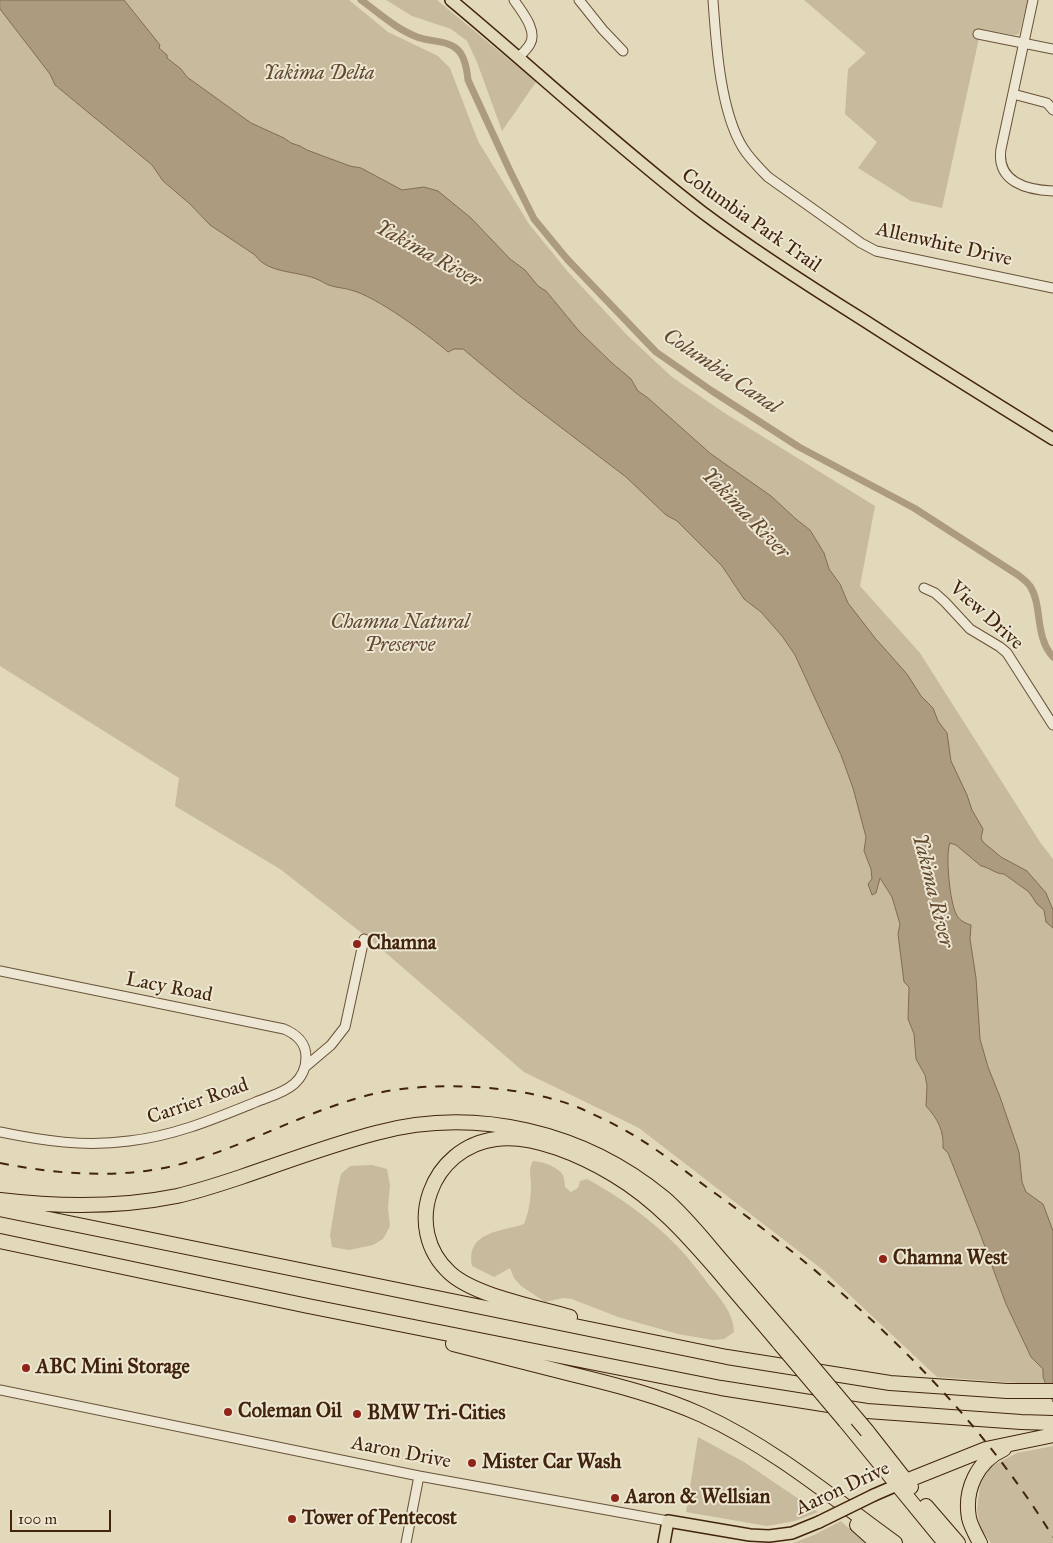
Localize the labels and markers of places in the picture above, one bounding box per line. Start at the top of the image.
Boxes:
place label: Chamna [367,932,436,956]
marker: Chamna [351,938,363,950]
place label: Chamna West [893,1247,1007,1271]
marker: Chamna West [877,1253,889,1265]
place label: ABC Mini Storage [36,1356,190,1380]
marker: ABC Mini Storage [20,1362,32,1374]
place label: Coleman Oil [238,1400,342,1424]
place label: BMW Tri-Cities [367,1402,506,1426]
marker: Coleman Oil [222,1406,234,1418]
marker: BMW Tri-Cities [351,1408,363,1420]
place label: Mister Car Wash [482,1451,621,1475]
marker: Mister Car Wash [466,1457,478,1469]
place label: Aaron & Wellsian [625,1486,770,1510]
marker: Aaron & Wellsian [609,1492,621,1504]
place label: Tower of Pentecost [302,1507,457,1531]
marker: Tower of Pentecost [286,1513,298,1525]

